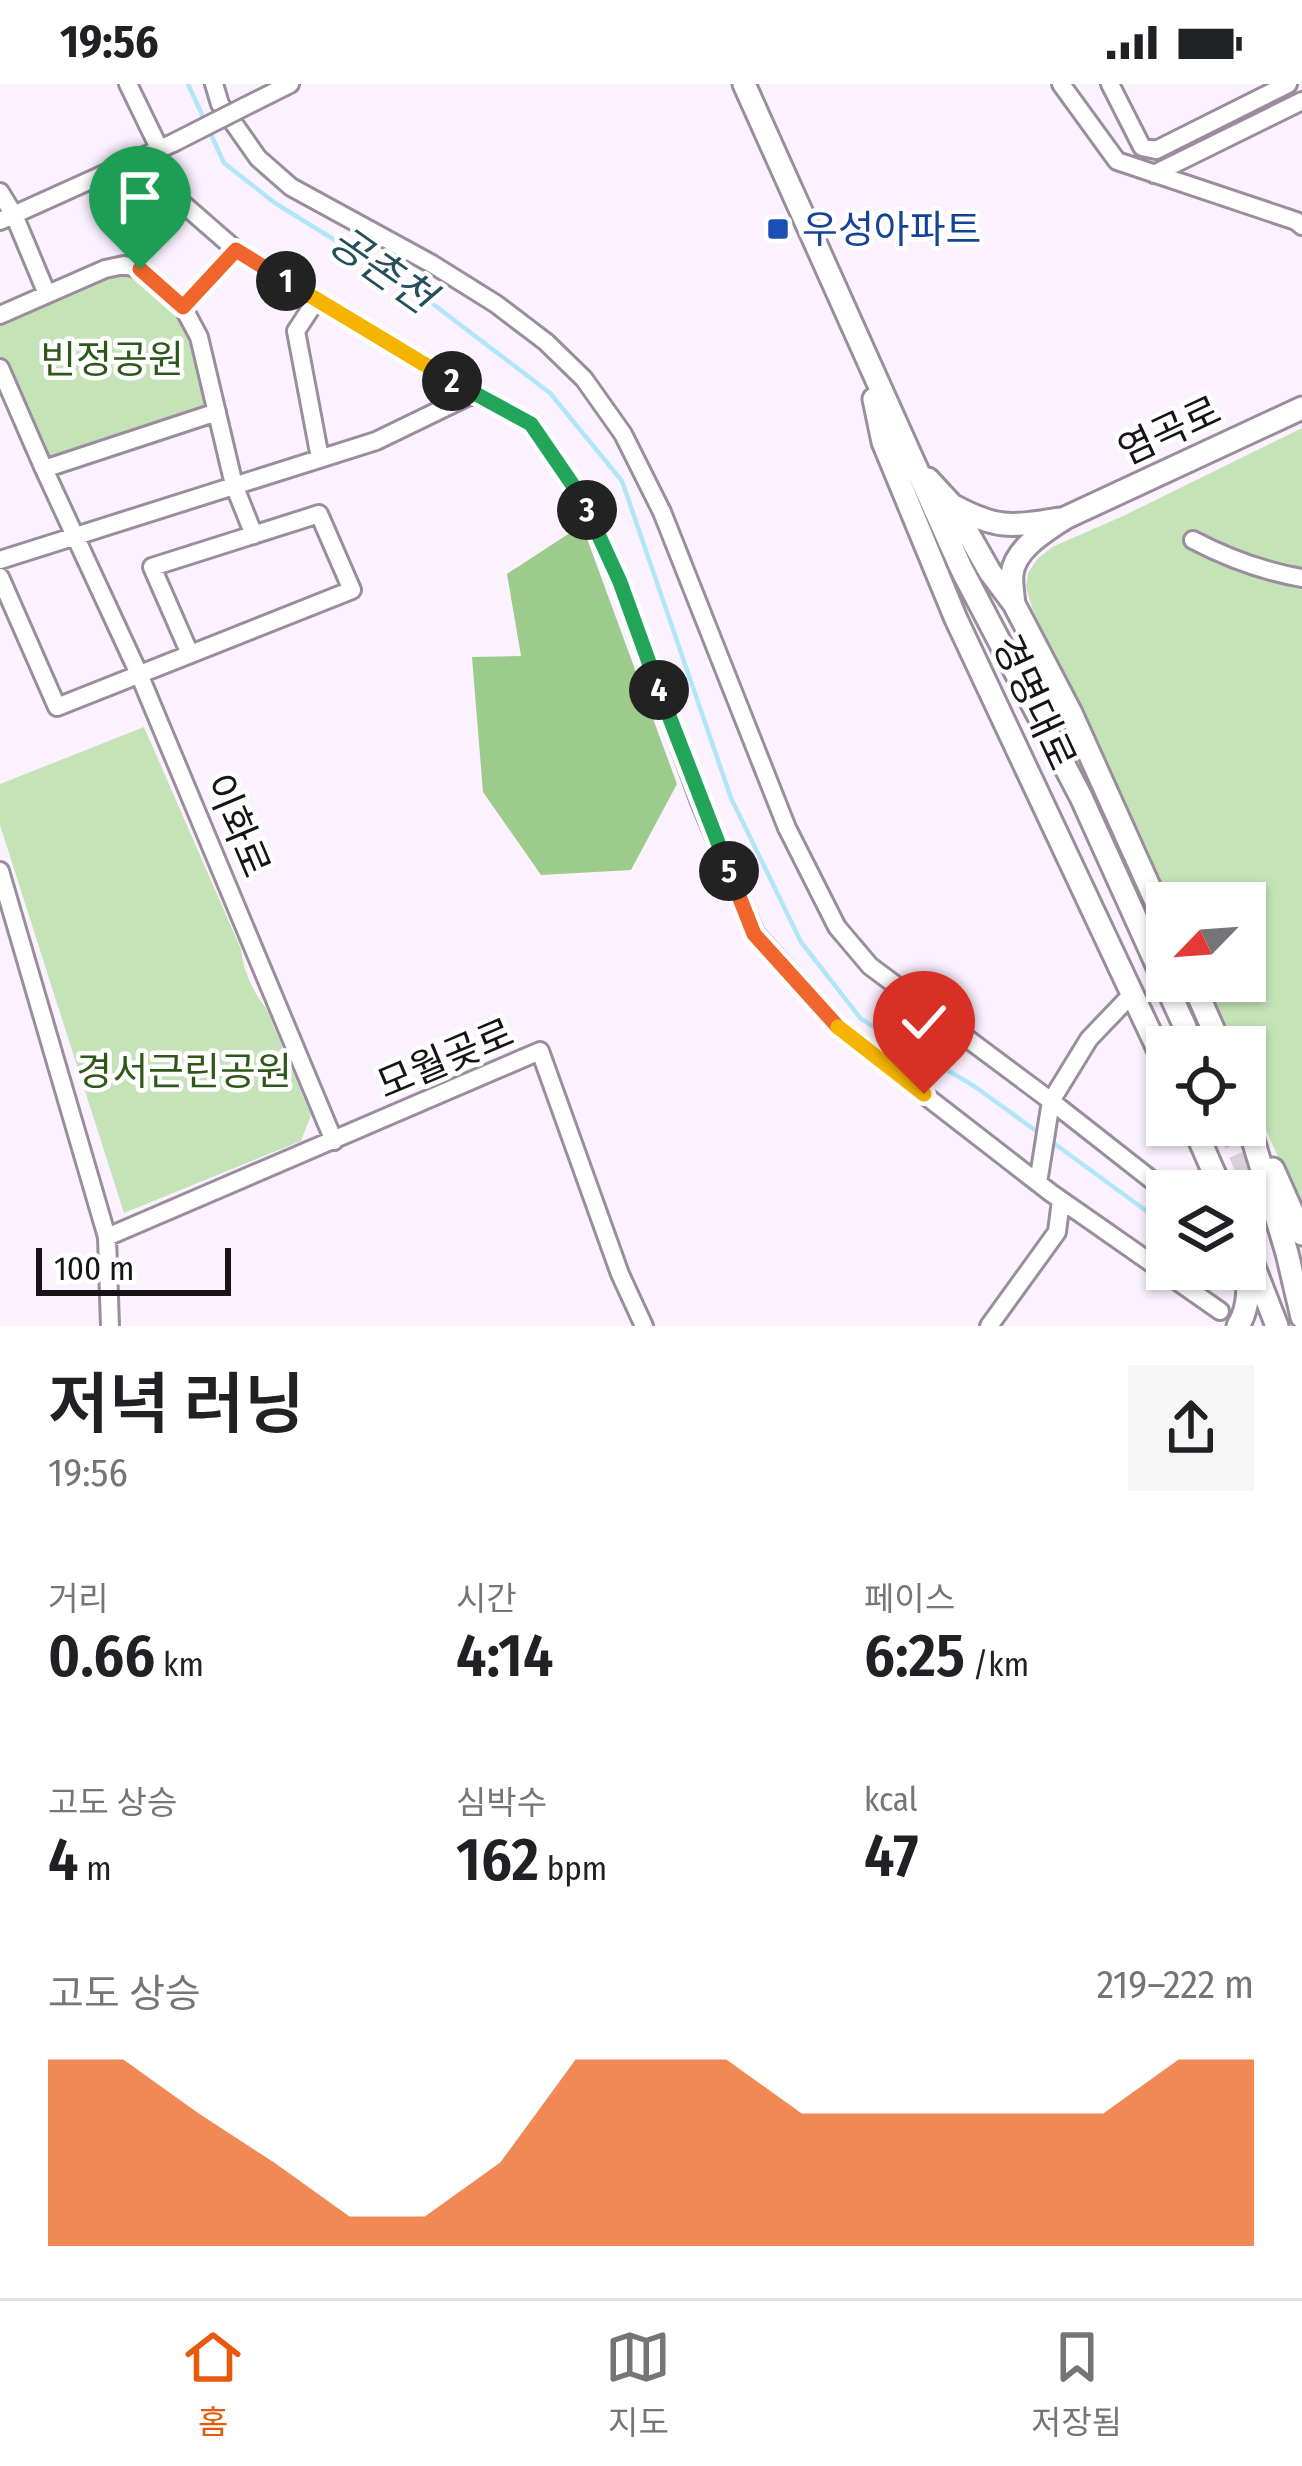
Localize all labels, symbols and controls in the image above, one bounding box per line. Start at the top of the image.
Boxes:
text: 19:56 [60,15,159,69]
pin [89,146,191,269]
icon: arrive [107,164,173,230]
place label: 우성아파트 [802,207,981,253]
water label: 공촌천 [320,216,447,326]
marker: 우성아파트 [765,216,791,242]
pin: 1 [256,251,316,311]
text: 1 [279,261,293,301]
park label: 빈정공원 [40,337,184,383]
pin: 2 [422,351,482,411]
text: 2 [444,361,460,401]
street label: 염곡로 [1111,387,1228,474]
pin: 3 [557,480,617,540]
text: 3 [579,490,595,530]
street label: 경명대로 [983,628,1085,777]
pin: 4 [629,660,689,720]
text: 4 [651,670,667,710]
street label: 이화로 [195,767,279,884]
pin: 5 [699,841,759,901]
text: 5 [721,851,737,891]
north arrow [1146,882,1266,1002]
map controls [1146,882,1266,1290]
pin [873,971,975,1094]
icon: check [891,989,957,1055]
street label: 모월곶로 [370,1010,520,1108]
button: locate [1146,1026,1266,1146]
park label: 경서근린공원 [76,1049,292,1095]
button: layers [1146,1170,1266,1290]
scale bar [36,1242,231,1295]
text: 100 m [54,1249,134,1289]
text: 저녁 러닝 [48,1365,305,1444]
button: share [1128,1365,1254,1491]
text: 19:56 [48,1450,128,1496]
text: 거리 [48,1579,109,1619]
text: 시간 [456,1579,517,1619]
text: 페이스 [864,1579,955,1619]
text: 0.66 [48,1620,155,1692]
text: 4:14 [456,1620,553,1692]
text: 6:25 [864,1620,965,1692]
text: km [155,1645,204,1685]
text: /km [965,1645,1029,1685]
text: kcal [864,1780,917,1820]
text: 고도 상승 [48,1783,177,1823]
text: 심박수 [456,1783,547,1823]
text: 47 [864,1820,918,1892]
text: 4 [48,1824,78,1896]
text: 162 [456,1824,539,1896]
text: m [78,1849,112,1889]
text: bpm [539,1849,607,1889]
text: 219–222 m [1097,1962,1254,2008]
text: 고도 상승 [48,1971,201,2017]
tab: 홈 [180,2324,246,2444]
tab: 지도 [605,2324,671,2444]
tab: 저장됨 [1031,2324,1122,2444]

